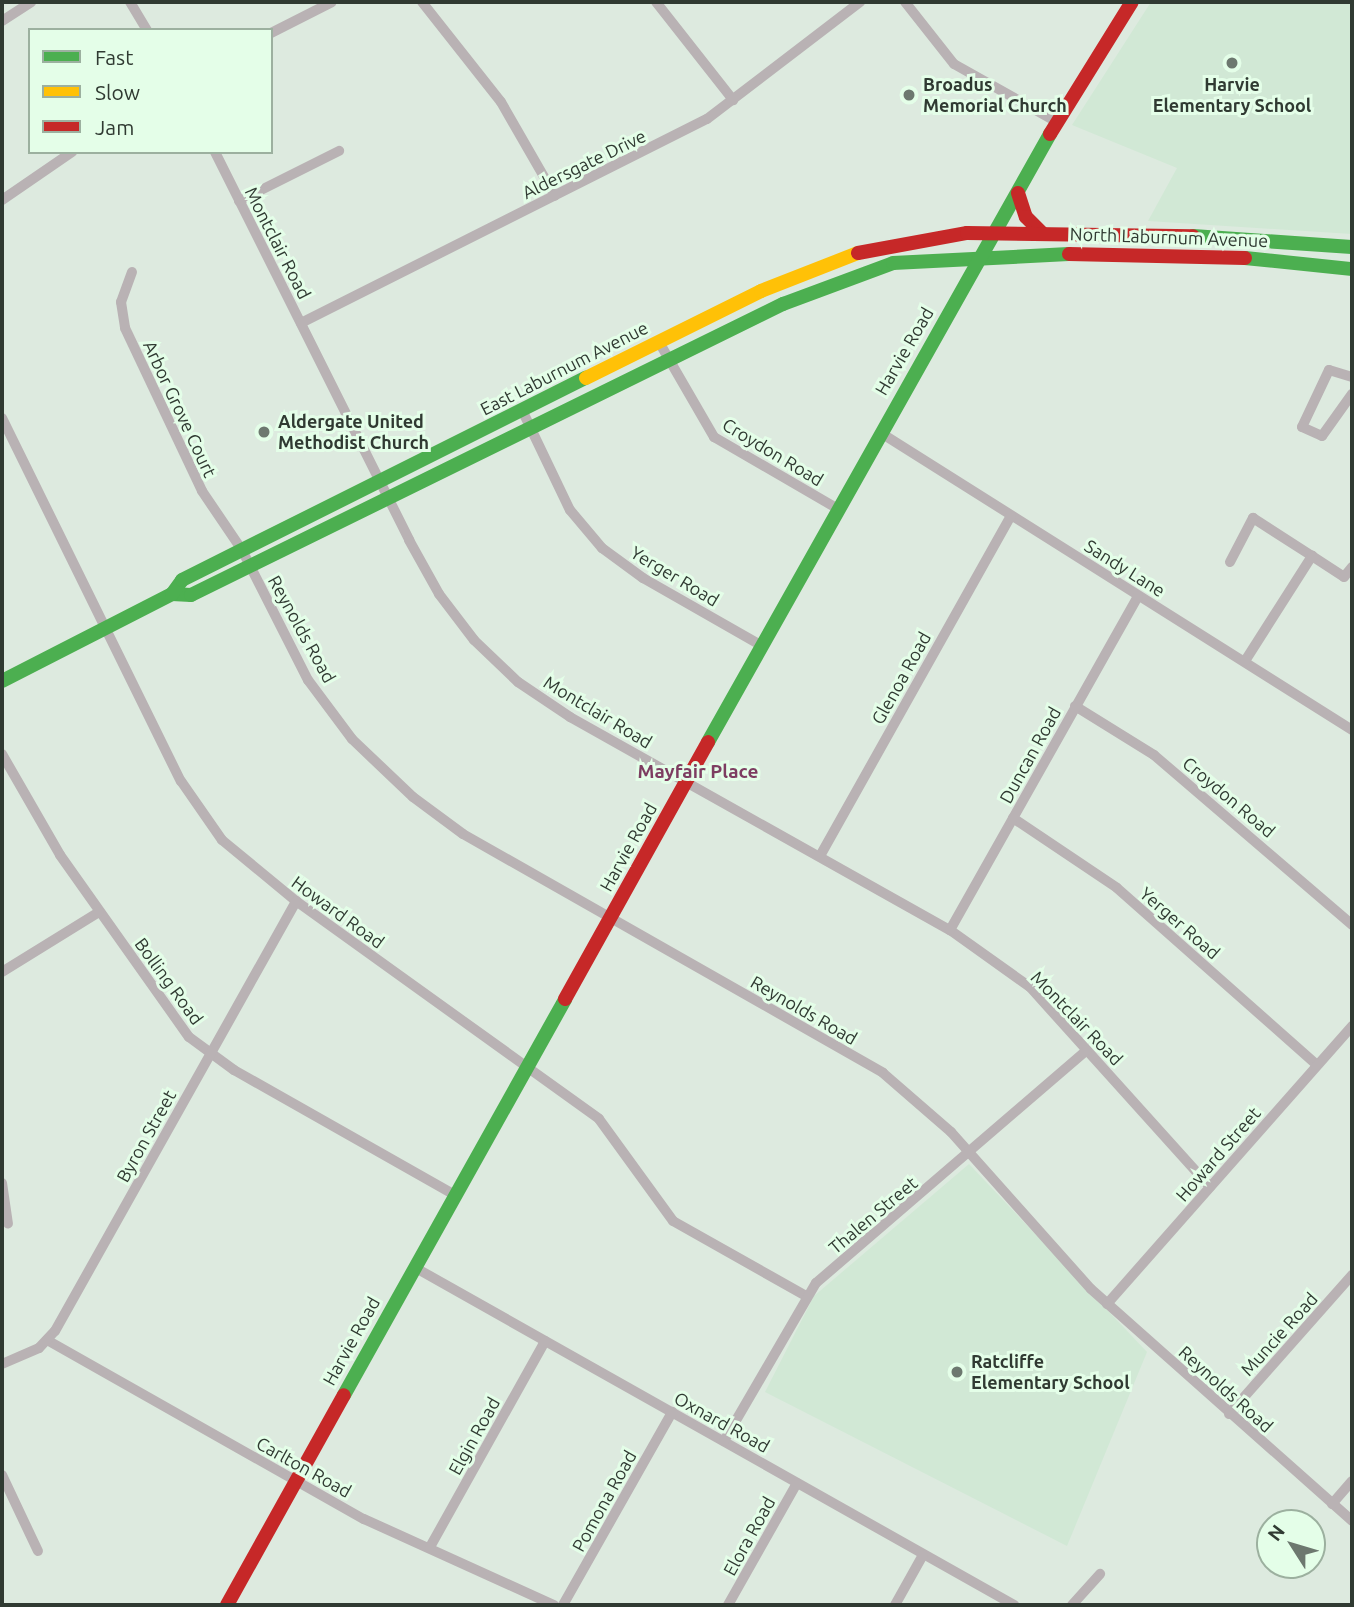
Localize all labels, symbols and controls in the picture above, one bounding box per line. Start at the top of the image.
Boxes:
legend [28,28,273,154]
text: Fast [95,45,133,69]
marker: Harvie Elementary School [1224,55,1240,71]
place label: Broadus Memorial Church [923,74,1067,116]
place label: Harvie Elementary School [1153,74,1311,116]
text: Slow [95,80,140,104]
marker: Broadus Memorial Church [901,87,917,103]
text: Jam [95,115,134,139]
street label: Aldersgate Drive [519,125,649,203]
street label: Montclair Road [241,183,315,303]
street label: North Laburnum Avenue [1069,223,1269,251]
street label: Harvie Road [870,303,938,399]
street label: East Laburnum Avenue [477,316,651,420]
street label: Arbor Grove Court [139,337,221,481]
place label: Aldergate United Methodist Church [278,411,429,453]
street label: Croydon Road [719,413,827,491]
marker: Aldergate United Methodist Church [256,424,272,440]
street label: Sandy Lane [1081,535,1169,601]
street label: Yerger Road [627,541,723,611]
street label: Reynolds Road [264,572,340,686]
street label: Glenoa Road [867,628,935,728]
street label: Montclair Road [540,671,656,753]
street label: Duncan Road [995,703,1065,807]
street label: Croydon Road [1178,752,1280,842]
district label: Mayfair Place [638,761,758,783]
street label: Harvie Road [595,799,661,895]
street label: Howard Road [287,871,389,953]
street label: Yerger Road [1136,882,1224,964]
street label: Bolling Road [130,933,208,1029]
street label: Montclair Road [1027,966,1127,1070]
street label: Reynolds Road [747,971,861,1049]
street label: Byron Street [112,1086,180,1186]
street label: Howard Street [1171,1102,1265,1206]
street label: Thalen Street [824,1172,922,1258]
street label: Muncie Road [1236,1288,1322,1380]
street label: Harvie Road [318,1293,384,1389]
street label: Reynolds Road [1174,1341,1278,1437]
place label: Ratcliffe Elementary School [971,1351,1130,1394]
marker: Ratcliffe Elementary School [949,1364,965,1380]
street label: Oxnard Road [671,1387,773,1457]
street label: Elgin Road [444,1393,504,1479]
street label: Carlton Road [253,1432,355,1502]
street label: Pomona Road [567,1447,641,1555]
street label: Elora Road [718,1493,780,1579]
north arrow [1256,1509,1326,1579]
text: N [1263,1520,1289,1545]

